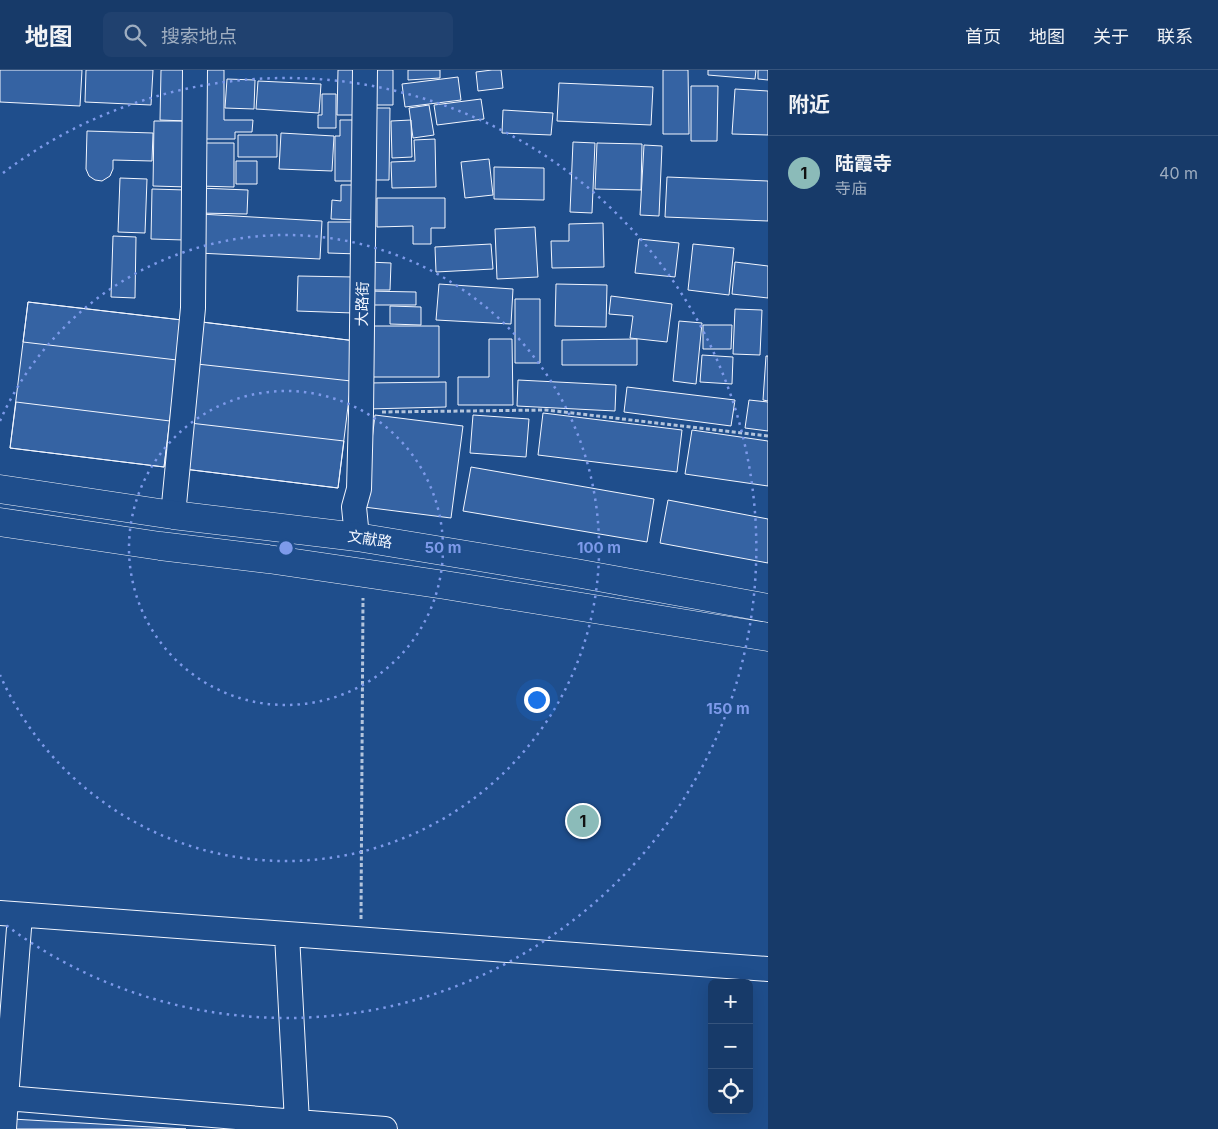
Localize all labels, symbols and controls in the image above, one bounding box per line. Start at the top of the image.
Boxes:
search box [103,12,453,57]
icon: search [121,21,149,49]
text: 地图 [25,22,73,51]
text: 搜索地点 [161,25,237,48]
text: 首页 [965,26,1001,47]
text: 地图 [1029,26,1065,47]
text: 关于 [1093,26,1129,47]
text: 联系 [1157,26,1193,47]
text: 附近 [788,92,830,117]
text: 陆霞寺 [835,152,892,175]
text: 1 [801,163,807,183]
text: 40 m [1159,163,1198,183]
text: 寺庙 [835,178,867,198]
street label: 大路街 [352,281,372,327]
street label: 文献路 [346,526,394,552]
text: 50 m [425,538,461,557]
text: 100 m [577,538,621,557]
centre of rings [277,539,295,557]
your location [524,687,550,713]
text: 150 m [706,699,750,718]
pin: 1 [567,802,599,840]
map controls [708,979,753,1114]
button: + [708,979,753,1024]
button: − [708,1024,753,1069]
button: locate [708,1069,753,1114]

